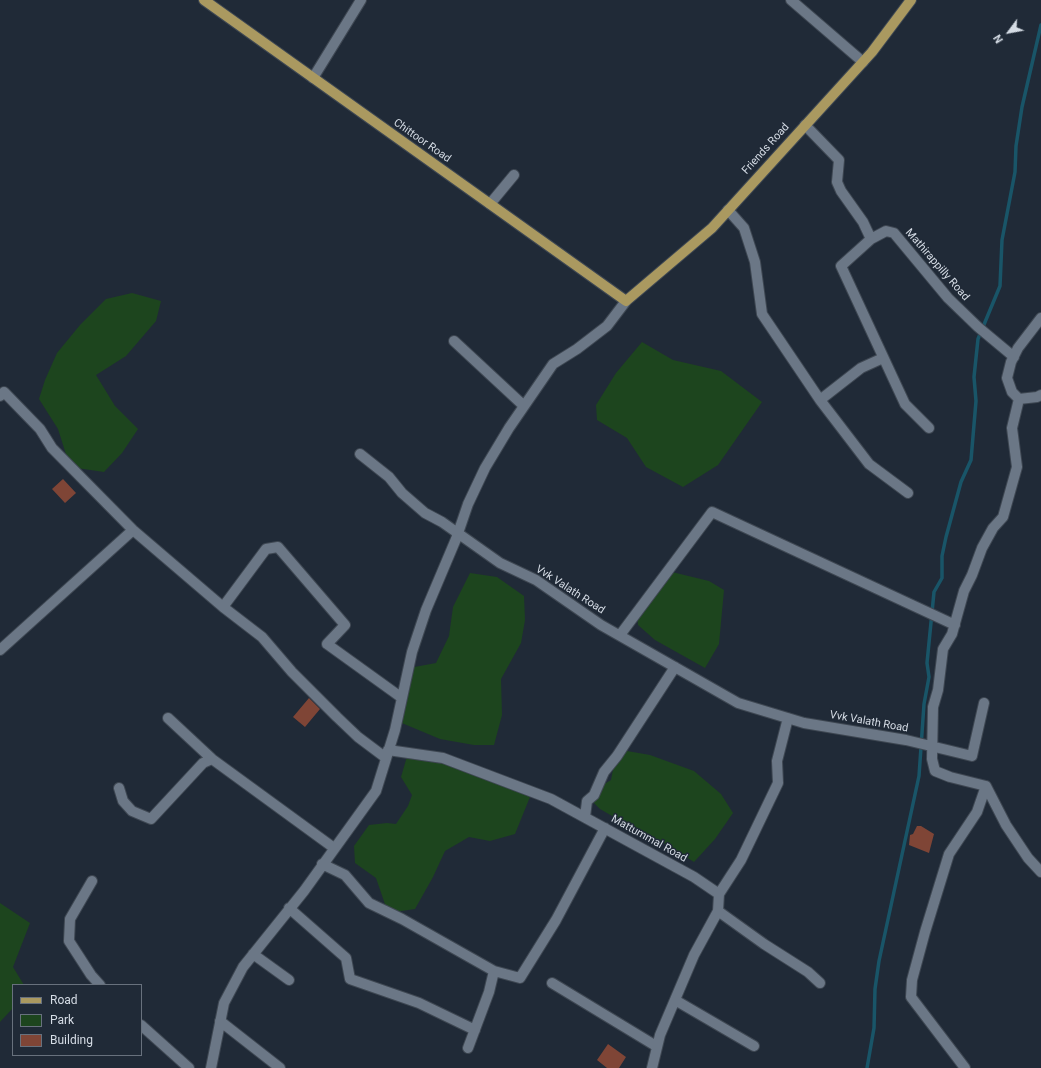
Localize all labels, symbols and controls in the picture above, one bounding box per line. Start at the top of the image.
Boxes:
north arrow [989,12,1029,52]
text: N [991,32,1006,45]
street label: Chittoor Road [391,116,453,166]
street label: Friends Road [740,121,792,177]
street label: Mathirappilly Road [902,226,972,304]
street label: Vvk Valath Road [533,563,607,617]
street label: Vvk Valath Road [829,709,909,735]
street label: Mattummal Road [609,813,689,865]
legend [12,984,142,1056]
text: Road [50,993,78,1007]
text: Park [50,1013,74,1027]
text: Building [50,1033,93,1047]

